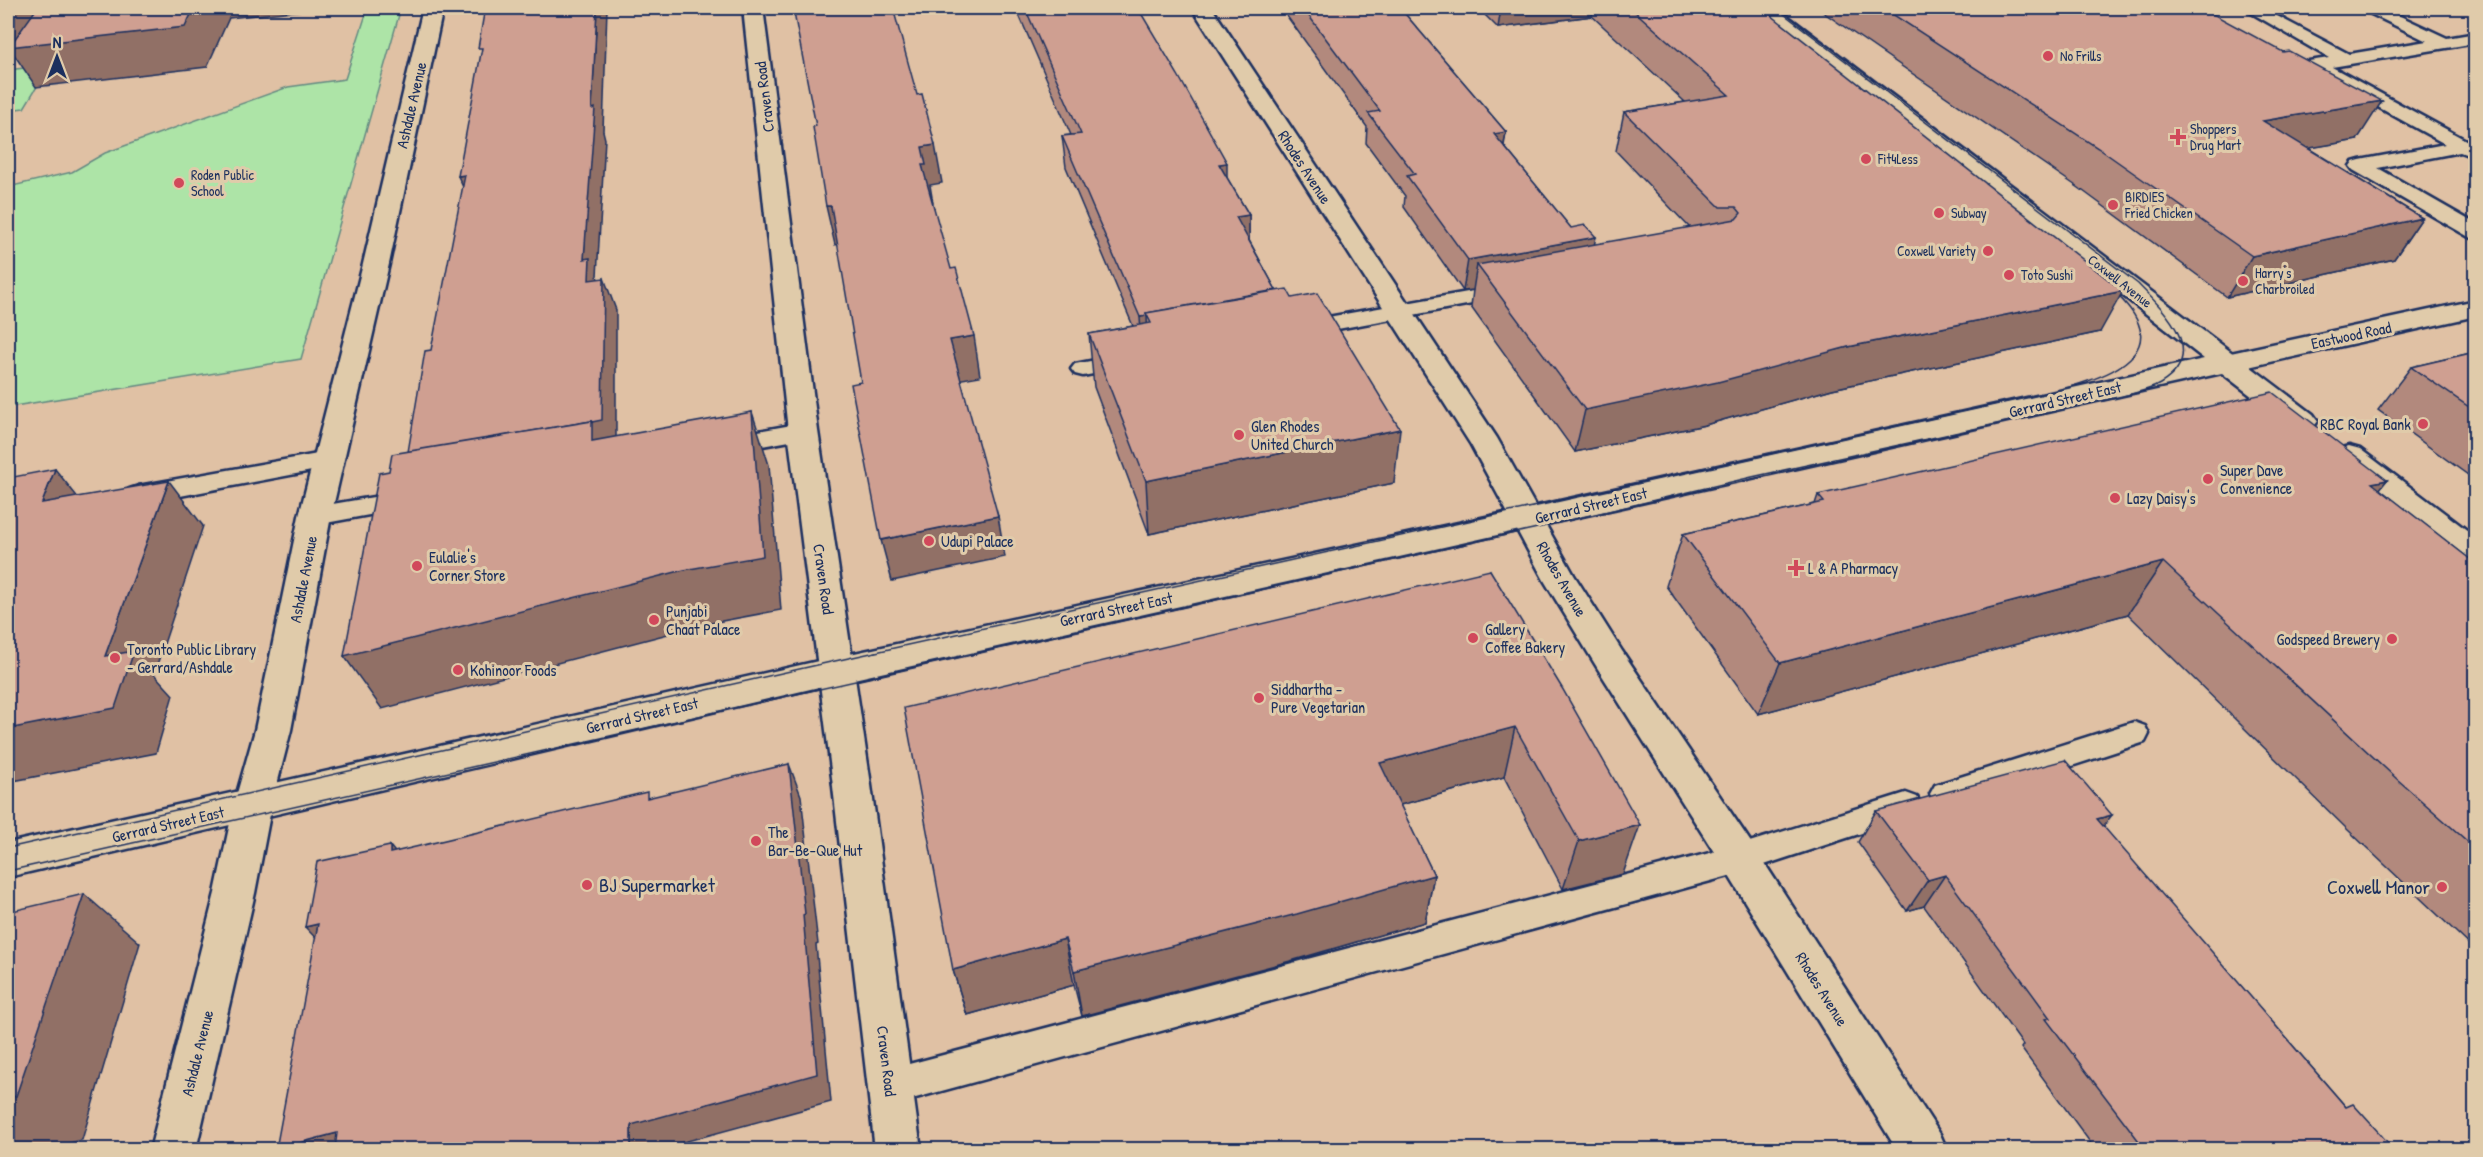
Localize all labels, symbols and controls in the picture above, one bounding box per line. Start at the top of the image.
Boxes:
north arrow [27,27,87,87]
text: N [53,31,62,53]
place label: No Frills [2060,46,2102,65]
marker: No Frills [2041,49,2055,63]
street label: Ashdale Avenue [390,59,432,150]
street label: Craven Road [749,60,779,134]
place label: Shoppers Drug Mart [2190,119,2241,155]
street label: Rhodes Avenue [1273,126,1337,209]
marker: Shoppers Drug Mart [2171,130,2185,144]
place label: Fit4Less [1877,149,1918,168]
marker: Fit4Less [1859,152,1873,166]
place label: Roden Public School [191,165,255,200]
marker: Roden Public School [172,176,186,190]
place label: BIRDIES Fried Chicken [2124,187,2193,222]
marker: BIRDIES Fried Chicken [2106,198,2120,212]
place label: Subway [1951,203,1987,223]
marker: Subway [1932,206,1946,220]
place label: Coxwell Variety [1897,241,1976,261]
marker: Coxwell Variety [1981,244,1995,258]
street label: Coxwell Avenue [2084,250,2157,312]
place label: Harry's Charbroiled [2255,263,2315,298]
place label: Toto Sushi [2021,265,2073,284]
marker: Toto Sushi [2002,268,2016,282]
marker: Harry's Charbroiled [2236,274,2250,288]
street label: Eastwood Road [2309,316,2393,354]
street label: Gerrard Street East [2007,375,2124,423]
place label: RBC Royal Bank [2320,413,2411,435]
place label: Glen Rhodes United Church [1251,415,1334,455]
marker: RBC Royal Bank [2416,417,2430,431]
marker: Glen Rhodes United Church [1232,428,1246,442]
place label: Super Dave Convenience [2220,459,2293,499]
marker: Super Dave Convenience [2201,472,2215,486]
street label: Gerrard Street East [1533,481,1650,529]
place label: Lazy Daisy's [2127,487,2196,509]
marker: Lazy Daisy's [2108,491,2122,505]
place label: Udupi Palace [941,530,1014,552]
street label: Ashdale Avenue [284,533,322,624]
marker: Udupi Palace [922,534,936,548]
street label: Rhodes Avenue [1532,537,1593,621]
street label: Craven Road [808,542,840,616]
place label: Eulalie's Corner Store [429,546,506,586]
place label: L & A Pharmacy [1808,557,1898,579]
marker: Eulalie's Corner Store [410,559,424,573]
marker: L & A Pharmacy [1789,561,1803,575]
street label: Gerrard Street East [1058,586,1175,632]
place label: Punjabi Chaat Palace [666,600,741,640]
marker: Punjabi Chaat Palace [647,613,661,627]
place label: Gallery Coffee Bakery [1485,618,1566,658]
place label: Godspeed Brewery [2277,628,2380,650]
marker: Gallery Coffee Bakery [1466,631,1480,645]
marker: Godspeed Brewery [2385,632,2399,646]
place label: Toronto Public Library - Gerrard/Ashdale [127,638,257,678]
marker: Toronto Public Library - Gerrard/Ashdale [108,651,122,665]
place label: Kohinoor Foods [470,659,556,681]
marker: Kohinoor Foods [451,663,465,677]
place label: Siddhartha - Pure Vegetarian [1271,678,1365,718]
street label: Gerrard Street East [584,691,701,739]
marker: Siddhartha - Pure Vegetarian [1252,691,1266,705]
street label: Gerrard Street East [110,800,227,848]
place label: The Bar-Be-Que Hut [768,821,863,861]
marker: The Bar-Be-Que Hut [749,834,763,848]
place label: BJ Supermarket [599,871,716,898]
place label: Coxwell Manor [2327,873,2430,900]
marker: BJ Supermarket [580,878,594,892]
marker: Coxwell Manor [2435,880,2449,894]
street label: Rhodes Avenue [1791,948,1854,1031]
street label: Ashdale Avenue [176,1007,218,1098]
street label: Craven Road [872,1024,902,1098]

